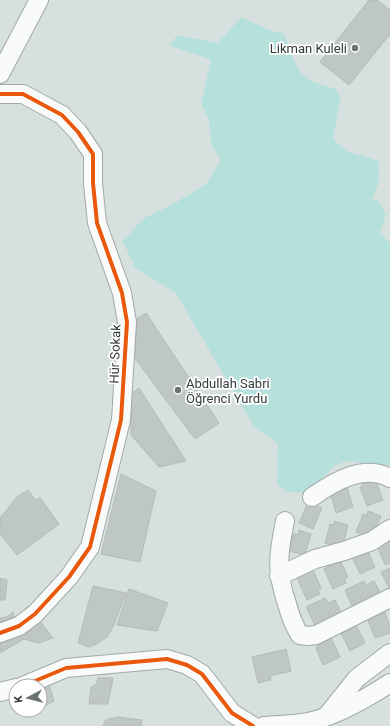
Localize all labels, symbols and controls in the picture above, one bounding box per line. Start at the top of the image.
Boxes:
place label: Likman Kuleli [270,41,347,56]
marker: Likman Kuleli [350,43,360,53]
street label: Hür Sokak [106,324,124,384]
place label: Abdullah Sabri Öğrenci Yurdu [186,376,270,406]
marker: Abdullah Sabri Öğrenci Yurdu [173,385,183,395]
north arrow [8,678,48,718]
text: K [12,694,25,703]

